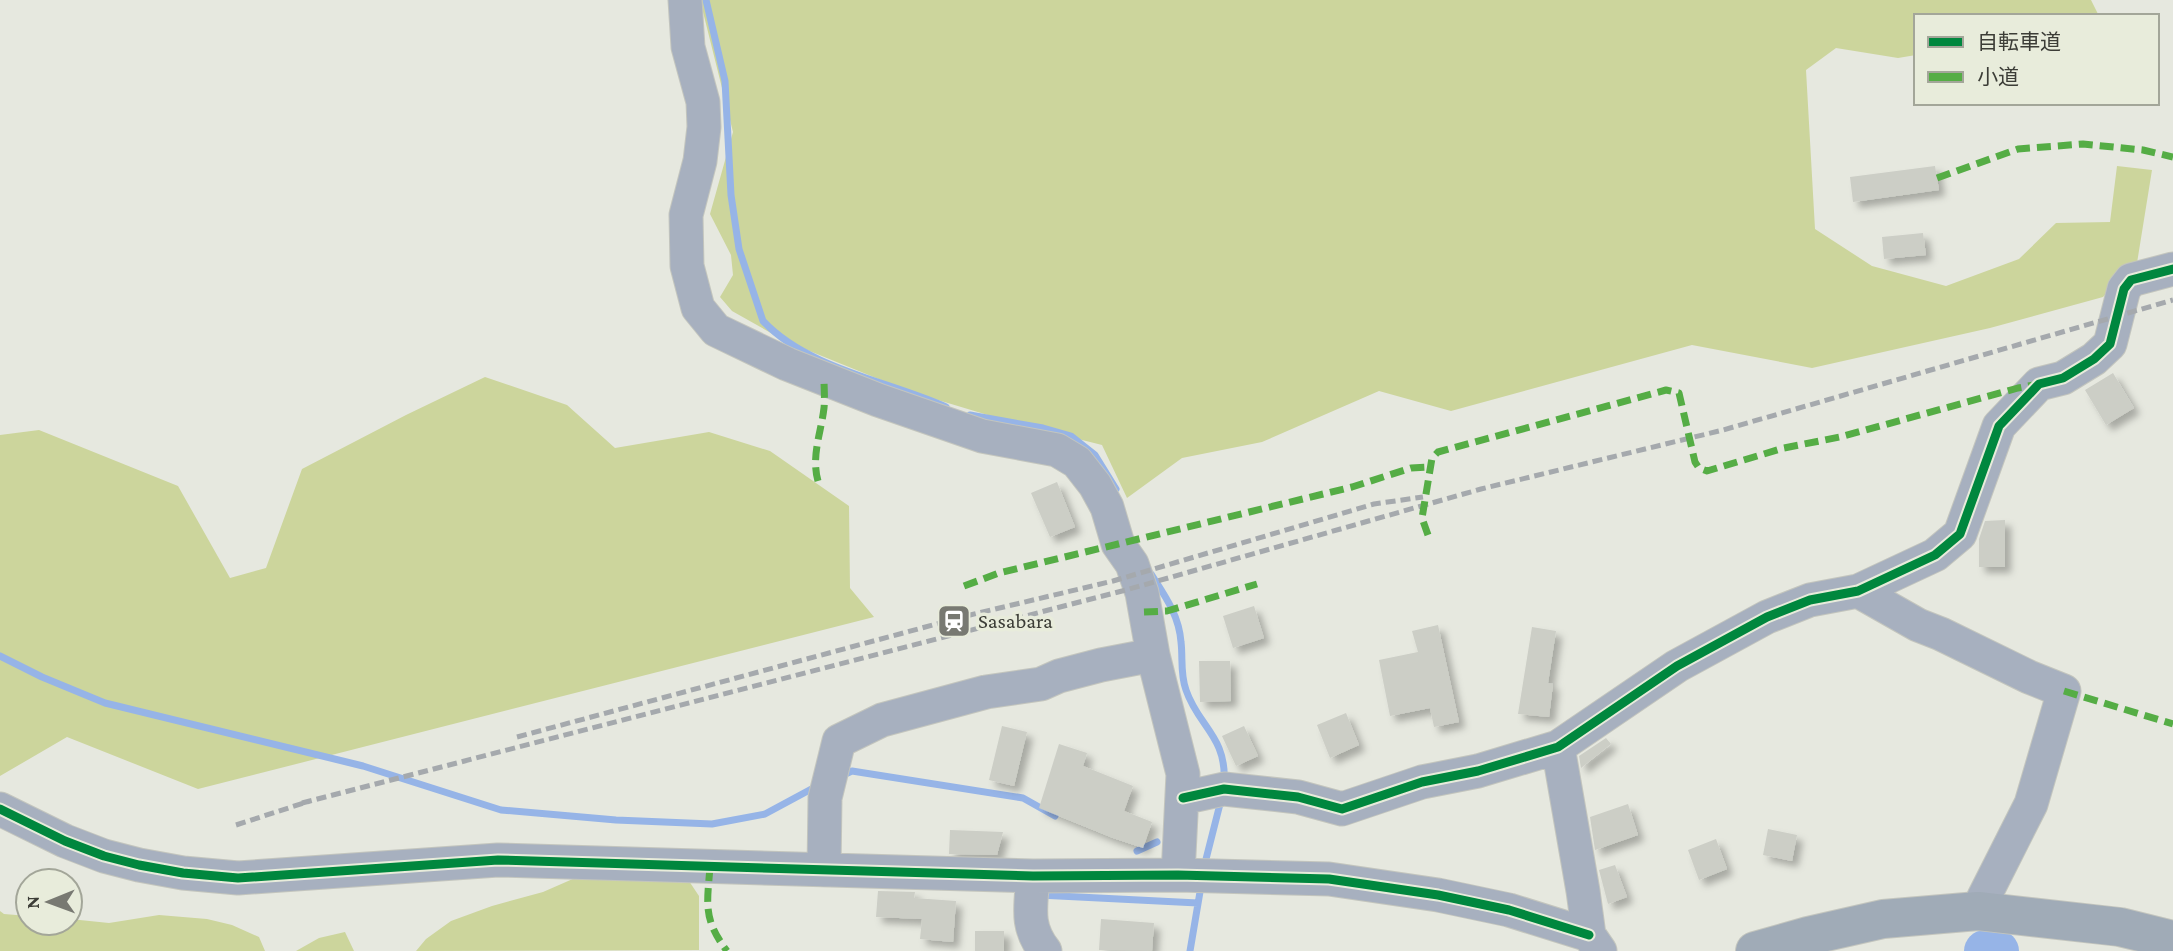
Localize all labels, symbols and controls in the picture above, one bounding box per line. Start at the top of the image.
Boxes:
legend [1914,14,2159,105]
text: 自転車道 [1977,30,2061,54]
text: 小道 [1977,65,2019,89]
station icon: Sasabara [935,602,973,640]
place label: Sasabara [978,609,1053,633]
north arrow [14,867,84,937]
text: N [22,896,43,909]

